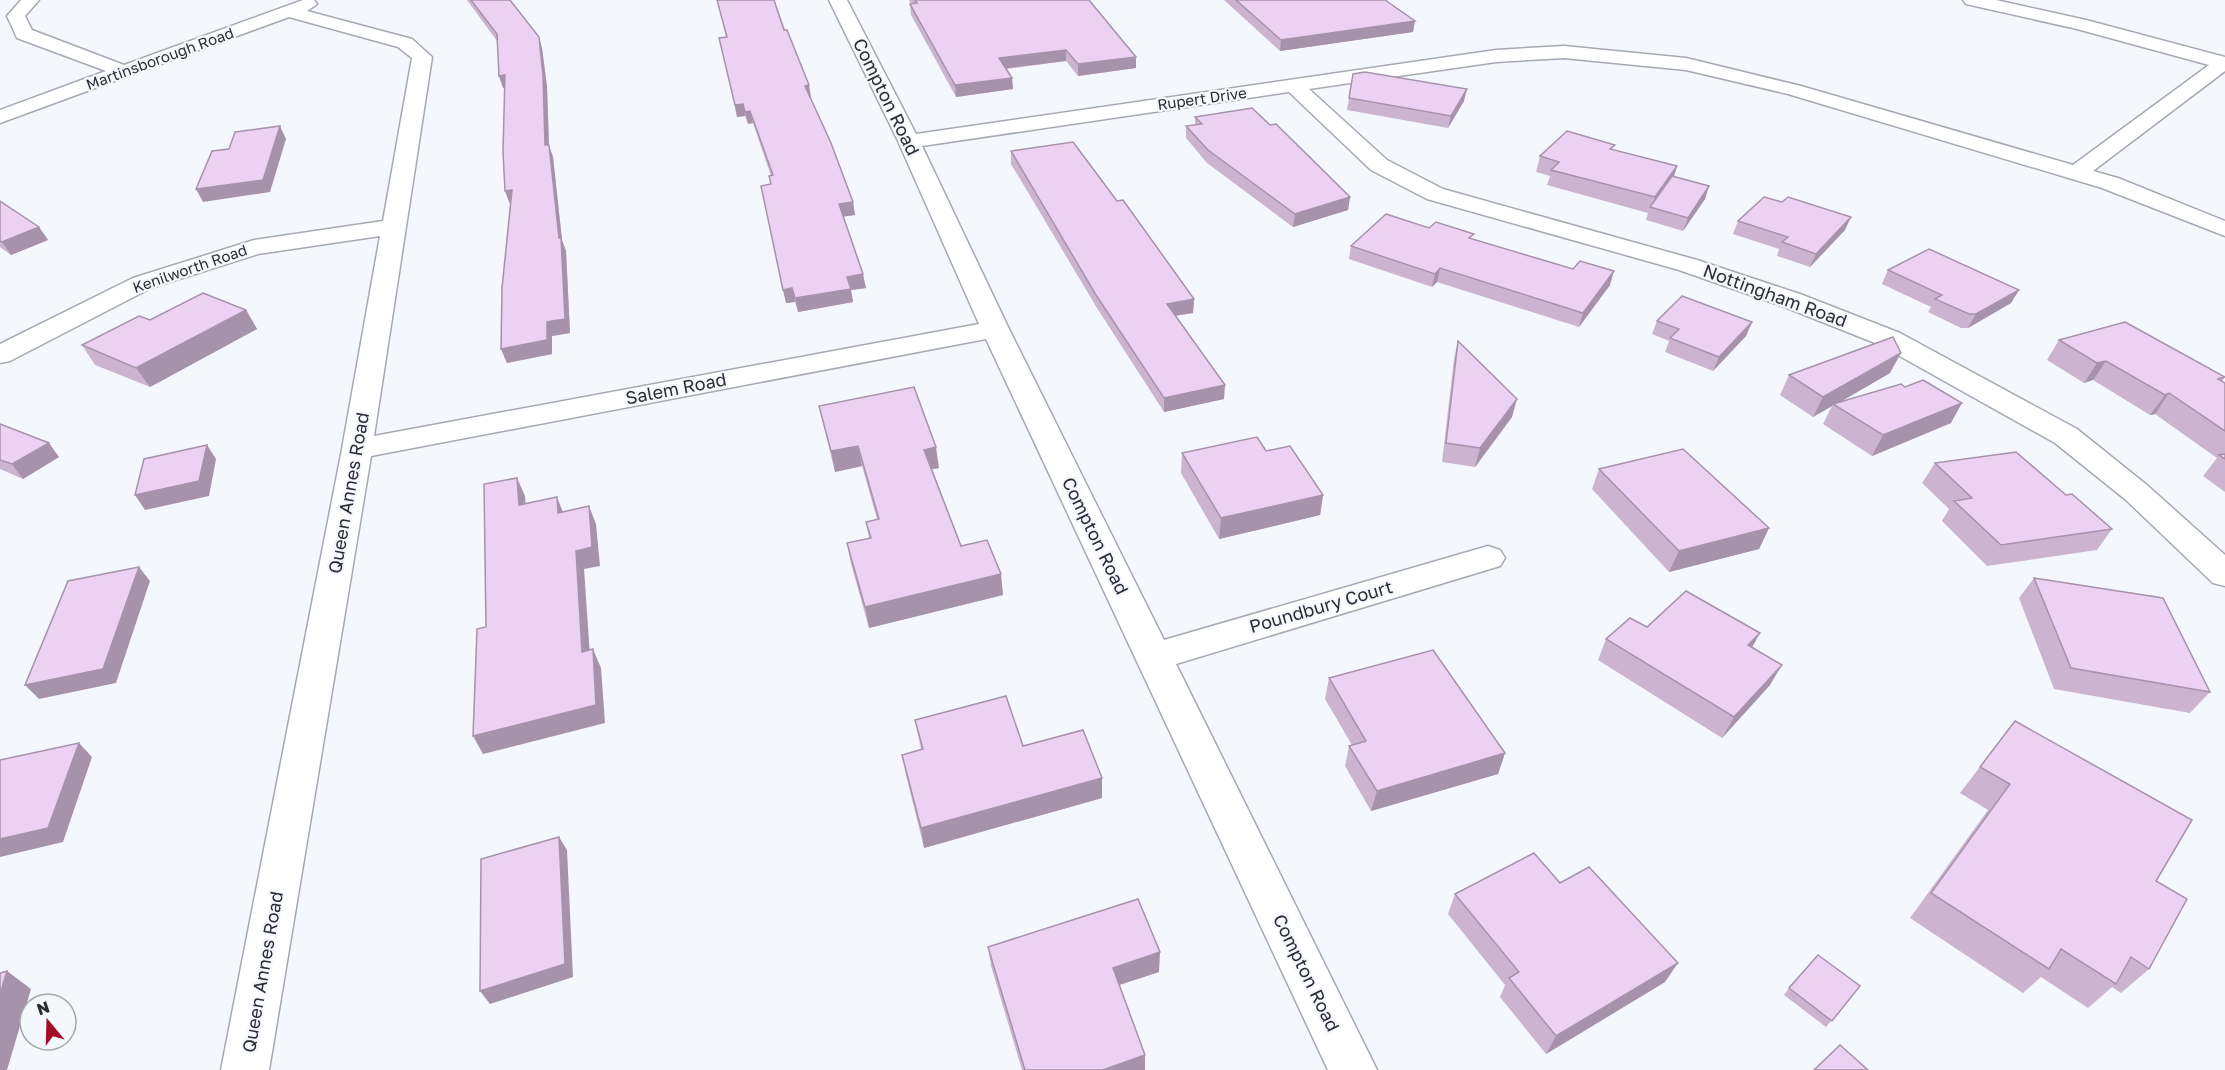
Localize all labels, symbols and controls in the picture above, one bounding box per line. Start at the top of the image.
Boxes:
street label: Martinsborough Road [83,23,236,93]
street label: Compton Road [849,34,925,159]
street label: Rupert Drive [1156,83,1248,113]
street label: Kenilworth Road [130,240,249,296]
street label: Nottingham Road [1700,259,1850,331]
street label: Salem Road [624,367,728,409]
street label: Queen Annes Road [323,410,373,575]
street label: Compton Road [1058,473,1134,598]
street label: Poundbury Court [1247,575,1395,637]
street label: Queen Annes Road [237,889,287,1054]
street label: Compton Road [1269,910,1345,1035]
north arrow [18,992,78,1052]
text: N [34,996,52,1019]

